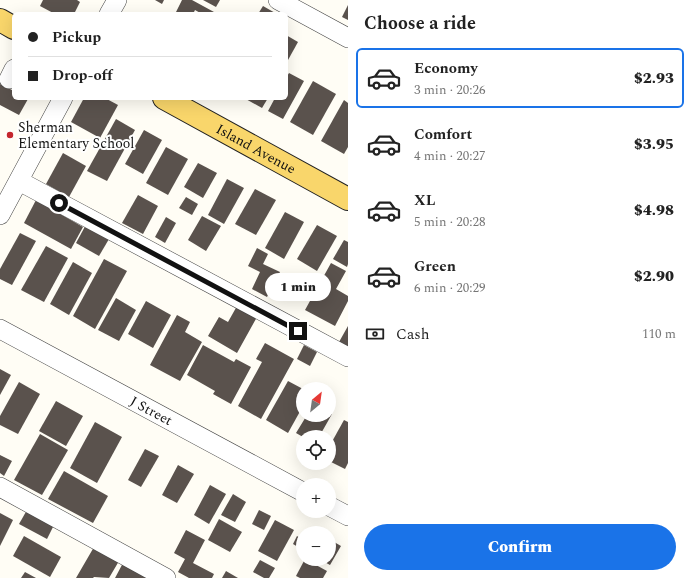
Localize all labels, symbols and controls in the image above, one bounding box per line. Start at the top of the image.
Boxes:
text: Choose a ride [364,10,476,37]
text: Pickup [52,26,101,49]
text: Economy [414,57,478,80]
icon: car [366,60,402,96]
text: Drop-off [52,64,113,87]
text: $2.93 [634,67,674,90]
text: 3 min · 20:26 [414,80,486,100]
place label: Sherman Elementary School [18,117,134,154]
street label: Island Avenue [212,119,300,180]
text: Comfort [414,123,472,146]
icon: car [366,126,402,162]
marker: Sherman Elementary School [5,130,15,140]
text: $3.95 [634,133,674,156]
text: 4 min · 20:27 [414,146,486,166]
text: XL [414,189,435,212]
icon: car [366,192,402,228]
route start [50,194,68,212]
text: $4.98 [634,199,674,222]
text: 5 min · 20:28 [414,212,486,232]
text: Green [414,255,456,278]
icon: car [366,258,402,294]
text: $2.90 [634,265,674,288]
callout: 1 min [265,273,331,301]
text: 1 min [280,277,316,297]
text: 6 min · 20:29 [414,278,486,298]
route end [289,322,307,340]
icon: cash [364,323,386,345]
text: Cash [396,323,429,346]
text: 110 m [642,324,676,344]
north arrow [296,382,336,422]
map controls [296,382,336,566]
street label: J Street [126,391,176,431]
button: locate [296,430,336,470]
button: + [296,478,336,518]
button: Confirm [364,524,676,570]
button: − [296,526,336,566]

